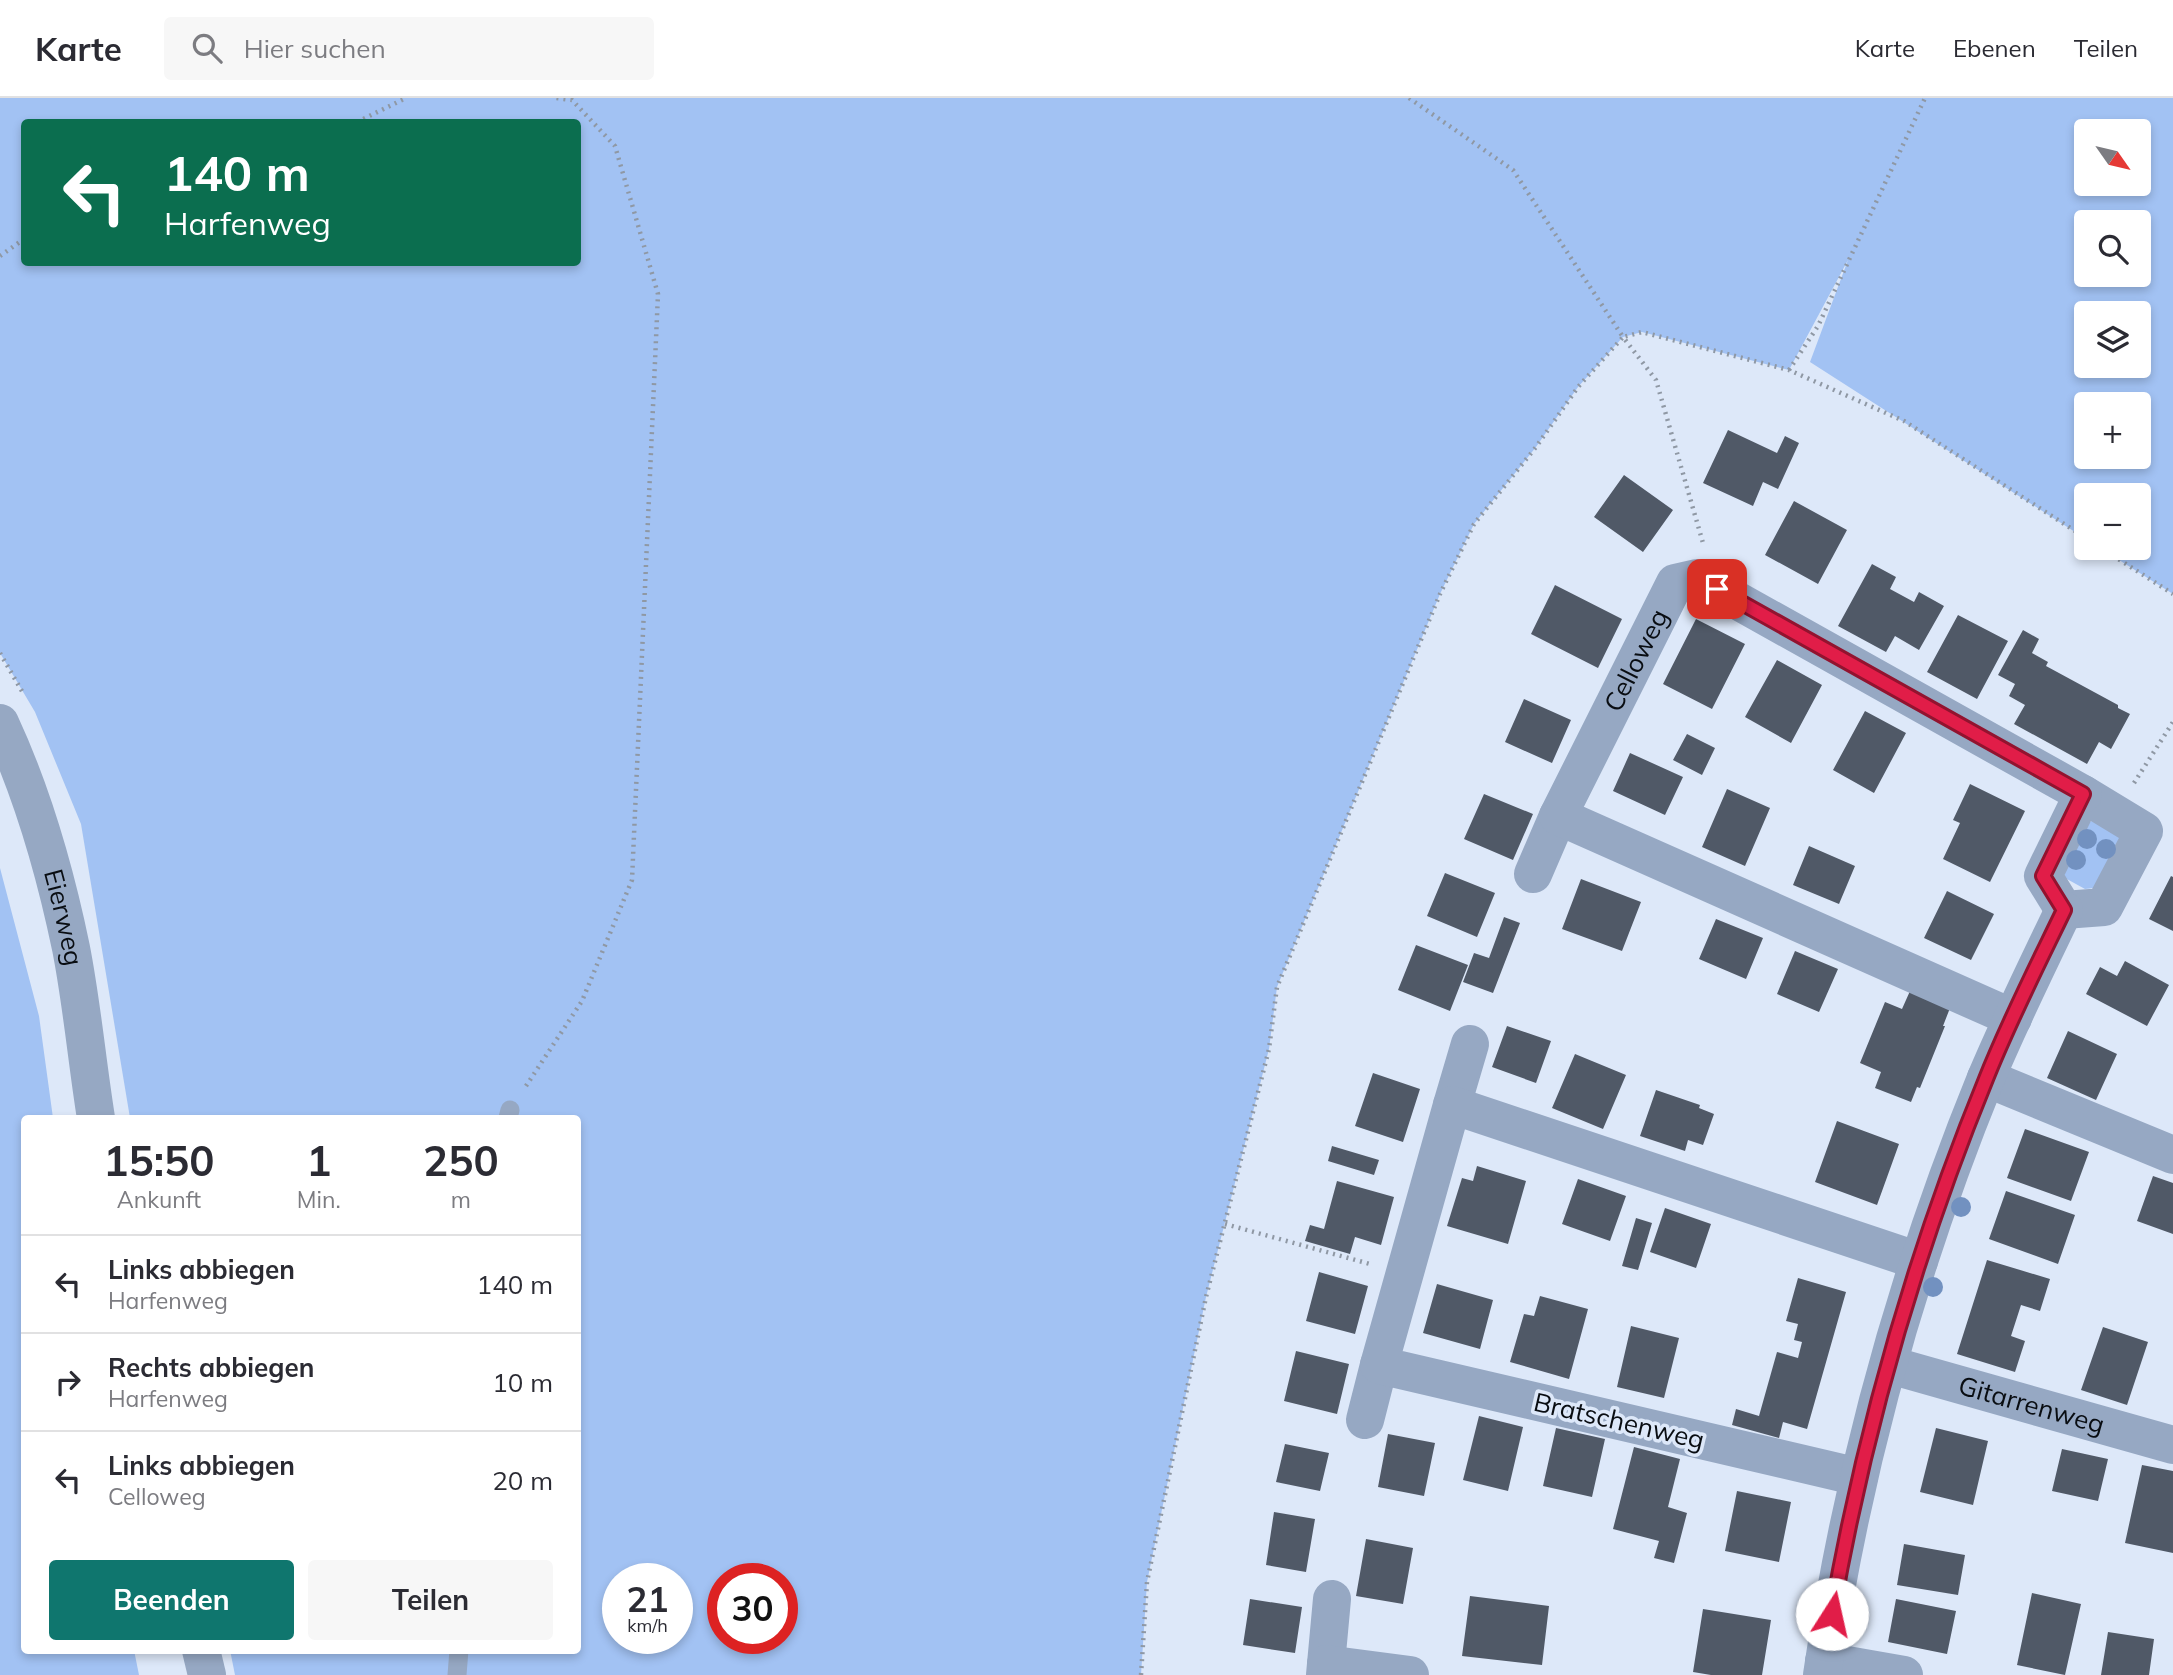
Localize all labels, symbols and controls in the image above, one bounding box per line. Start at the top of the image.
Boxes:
search box [164,17,654,80]
text: Karte [35,28,122,69]
icon: search [188,29,226,67]
text: Hier suchen [244,32,386,65]
text: Karte [1855,33,1915,63]
text: Ebenen [1953,33,2036,63]
text: Teilen [2074,33,2138,63]
north arrow [2074,119,2151,196]
map controls [2074,119,2151,560]
text: 140 m [164,142,310,203]
icon: left [49,147,140,238]
text: Harfenweg [164,203,331,243]
button: search [2074,210,2151,287]
button: layers [2074,301,2151,378]
button: + [2074,392,2151,469]
button: − [2074,483,2151,560]
pin [1687,559,1747,619]
icon: arrive [1698,570,1736,608]
street label: Celloweg [1596,603,1675,717]
street label: Eierweg [37,865,91,968]
text: 15:50 [103,1134,215,1187]
text: 1 [306,1134,331,1187]
text: 250 [423,1134,499,1187]
text: Ankunft [117,1185,201,1214]
text: Min. [297,1185,341,1214]
text: m [451,1185,471,1214]
text: Links abbiegen [108,1253,295,1286]
icon: left [49,1265,87,1303]
text: 140 m [477,1268,553,1301]
text: Harfenweg [108,1286,228,1315]
text: Rechts abbiegen [108,1351,314,1384]
icon: right [49,1363,87,1401]
text: 10 m [492,1366,553,1399]
street label: Gitarrenweg [1955,1368,2108,1441]
text: Harfenweg [108,1384,228,1413]
street label: Bratschenweg [1531,1385,1708,1456]
text: Links abbiegen [108,1449,295,1482]
icon: left [49,1461,87,1499]
text: 20 m [492,1464,553,1497]
text: Celloweg [108,1482,206,1511]
button: Beenden [49,1560,294,1640]
button: Teilen [308,1560,553,1640]
speed limit sign: 30 [707,1563,798,1654]
text: 21 [626,1577,669,1621]
position arrow [1795,1577,1869,1651]
text: km/h [627,1614,668,1637]

